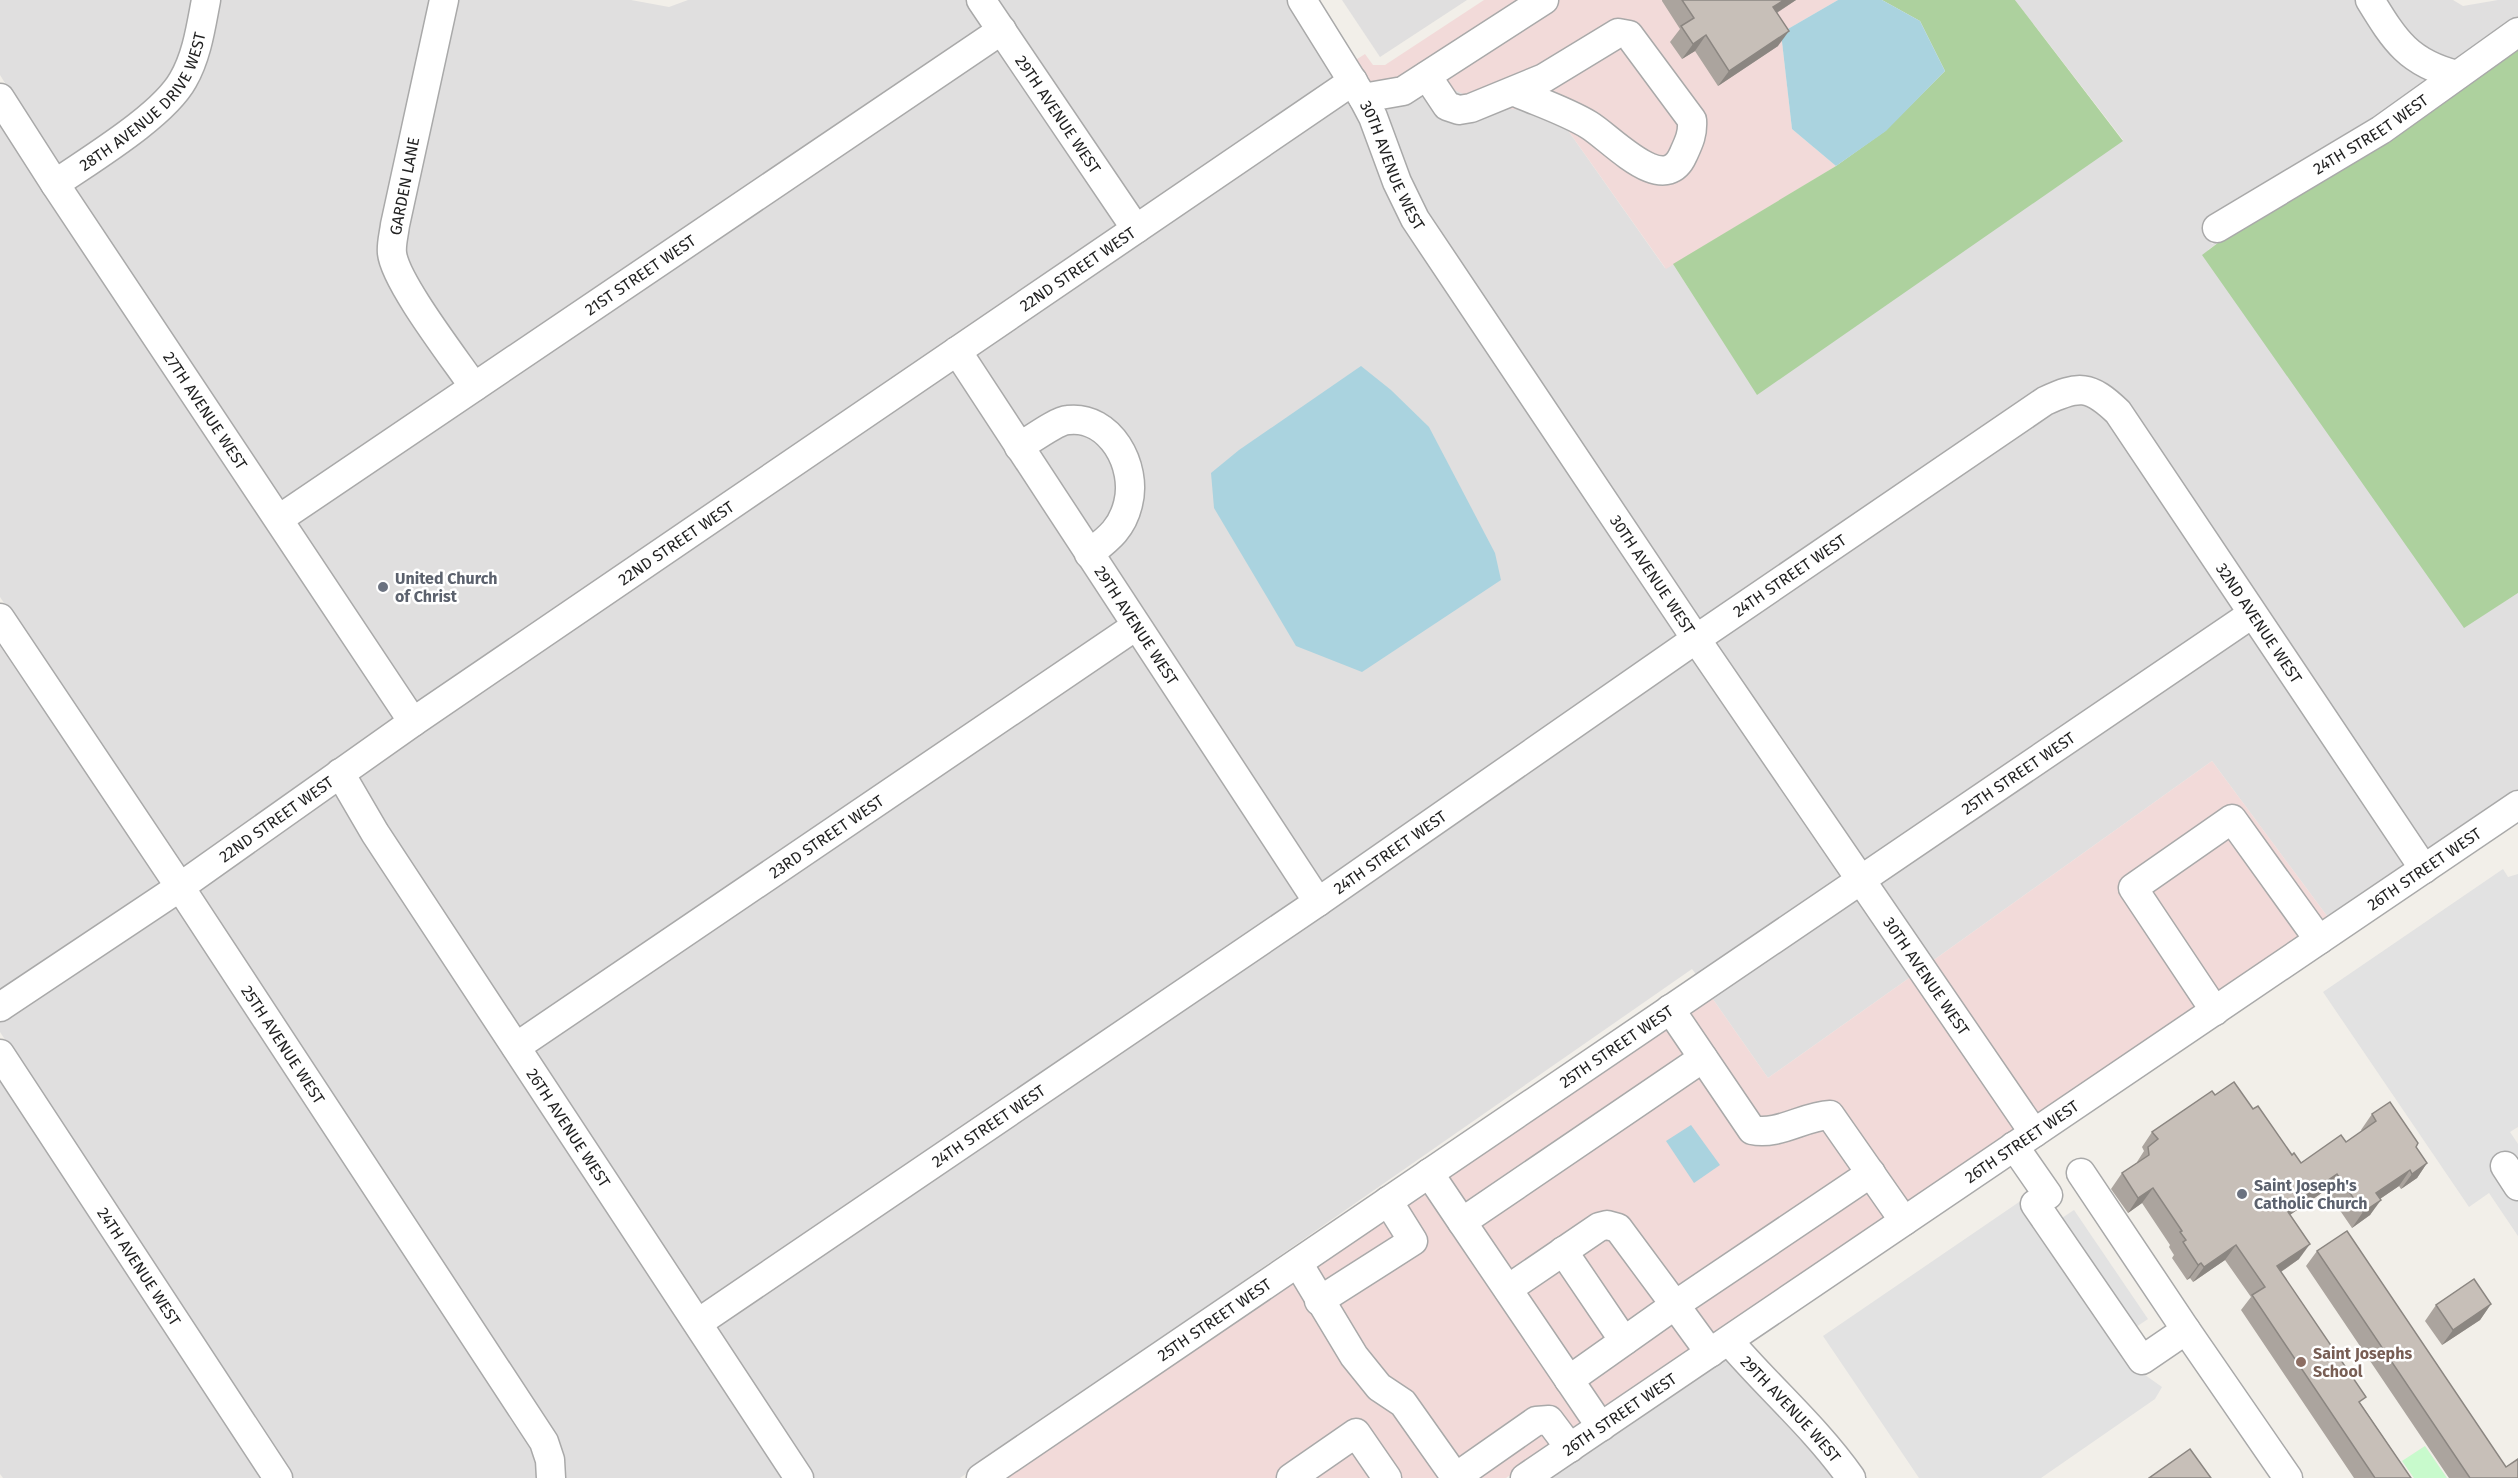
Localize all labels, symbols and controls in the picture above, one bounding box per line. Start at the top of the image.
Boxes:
street label: 28TH AVENUE DRIVE WEST [76,30,210,175]
street label: 29TH AVENUE WEST [1011,52,1105,178]
street label: 24TH STREET WEST [2310,90,2432,178]
street label: 30TH AVENUE WEST [1356,97,1429,234]
street label: GARDEN LANE [386,135,423,237]
street label: 22ND STREET WEST [1016,223,1140,315]
street label: 21ST STREET WEST [581,231,700,319]
street label: 27TH AVENUE WEST [159,348,252,474]
street label: 22ND STREET WEST [615,497,738,589]
street label: 30TH AVENUE WEST [1606,512,1699,638]
street label: 24TH STREET WEST [1729,530,1851,621]
street label: 32ND AVENUE WEST [2212,560,2306,687]
street label: 29TH AVENUE WEST [1090,563,1183,689]
place label: United Church of Christ [395,569,498,606]
marker: United Church of Christ [376,580,390,594]
street label: 25TH STREET WEST [1958,728,2079,819]
street label: 22ND STREET WEST [215,772,338,866]
street label: 23RD STREET WEST [766,791,888,882]
street label: 24TH STREET WEST [1330,806,1451,898]
street label: 26TH STREET WEST [2364,823,2485,914]
street label: 30TH AVENUE WEST [1879,914,1974,1040]
street label: 25TH AVENUE WEST [237,982,329,1108]
street label: 25TH STREET WEST [1556,1001,1677,1092]
street label: 26TH AVENUE WEST [522,1065,615,1191]
street label: 24TH STREET WEST [928,1081,1050,1171]
street label: 26TH STREET WEST [1961,1096,2083,1187]
place label: Saint Joseph's Catholic Church [2254,1176,2368,1213]
marker: Saint Joseph's Catholic Church [2235,1187,2249,1201]
street label: 24TH AVENUE WEST [93,1204,185,1330]
street label: 25TH STREET WEST [1154,1274,1275,1365]
place label: Saint Josephs School [2313,1344,2412,1381]
street label: 29TH AVENUE WEST [1737,1352,1845,1467]
marker: Saint Josephs School [2294,1355,2308,1369]
street label: 26TH STREET WEST [1559,1369,1681,1460]

